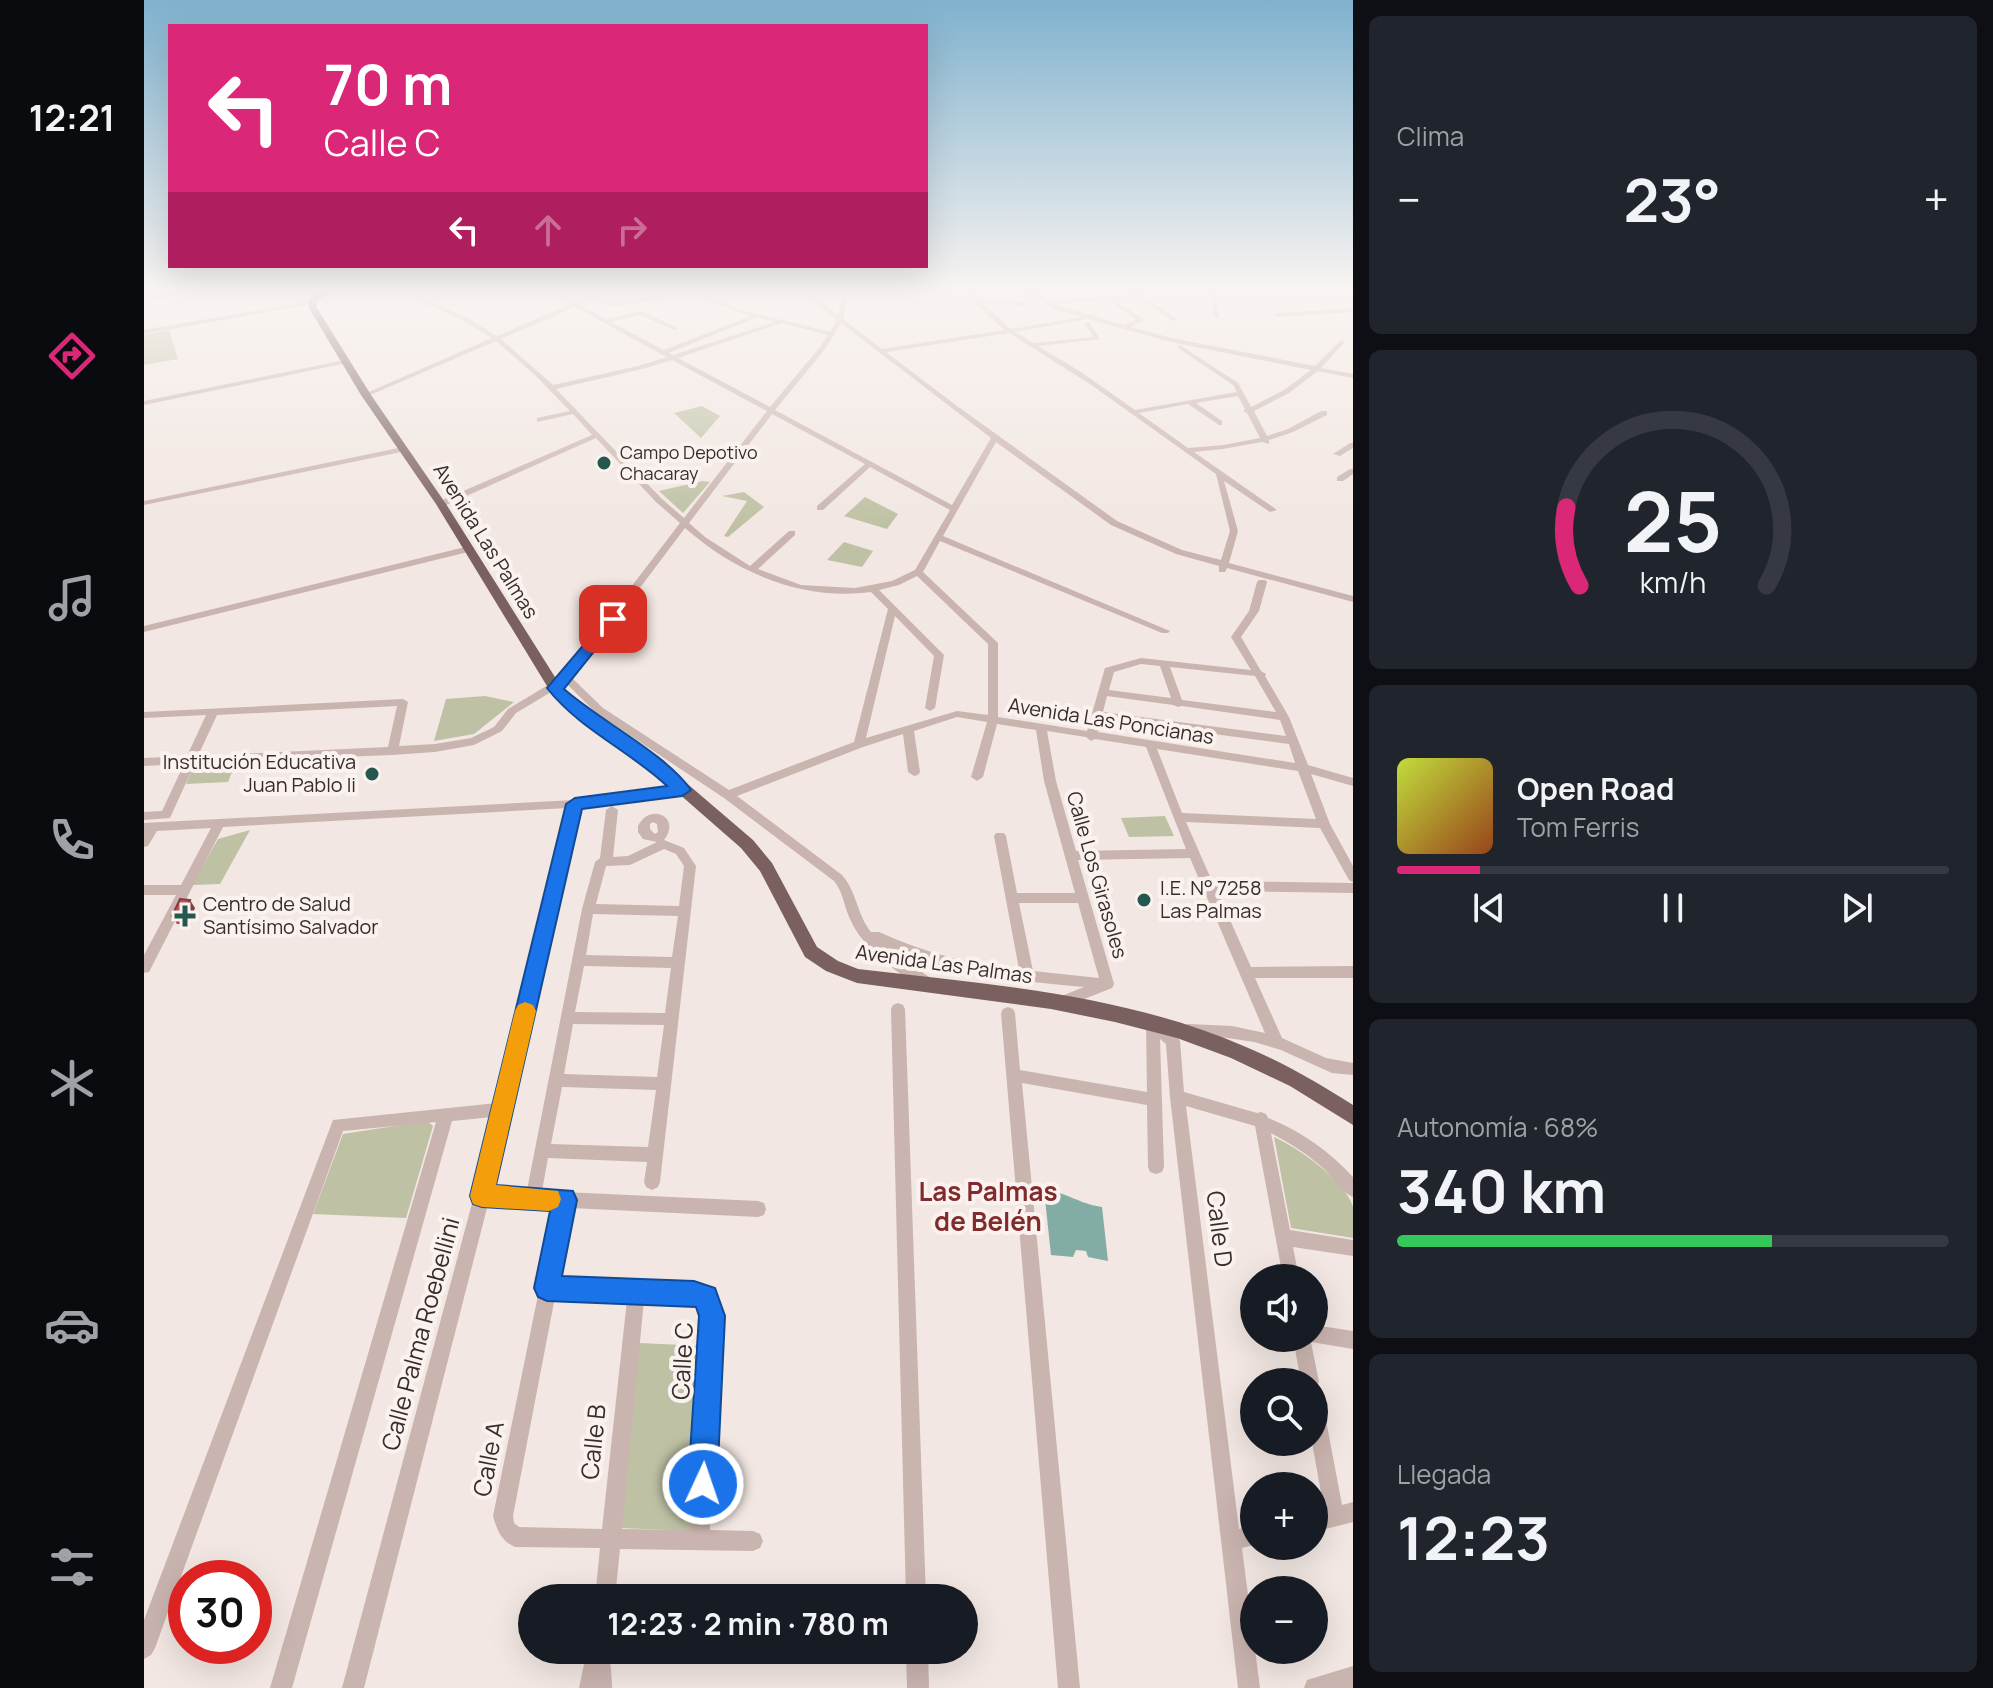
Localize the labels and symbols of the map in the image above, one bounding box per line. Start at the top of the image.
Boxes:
place label: Campo Depotivo Chacaray [620,440,758,485]
marker: Campo Depotivo Chacaray [595,454,613,472]
street label: Avenida Las Palmas [428,458,545,624]
pin [579,585,647,653]
street label: Avenida Las Poncianas [1006,691,1216,750]
place label: Institución Educativa Juan Pablo Ii [163,748,356,798]
marker: Institución Educativa Juan Pablo Ii [363,765,381,783]
street label: Calle Los Girasoles [1061,788,1134,962]
place label: I.E. N° 7258 Las Palmas [1160,874,1262,924]
place label: Centro de Salud Santísimo Salvador [203,890,379,940]
marker: I.E. N° 7258 Las Palmas [1135,891,1153,909]
marker: Centro de Salud Santísimo Salvador [174,905,196,927]
street label: Avenida Las Palmas [854,938,1034,989]
district label: Las Palmas de Belén [918,1173,1058,1239]
street label: Calle D [1199,1189,1242,1269]
street label: Calle Palma Roebellini [373,1213,467,1454]
street label: Calle C [663,1321,700,1401]
street label: Calle B [572,1403,613,1481]
street label: Calle A [464,1418,511,1499]
position arrow [661,1442,745,1526]
speed limit sign: 30 [168,1560,272,1664]

